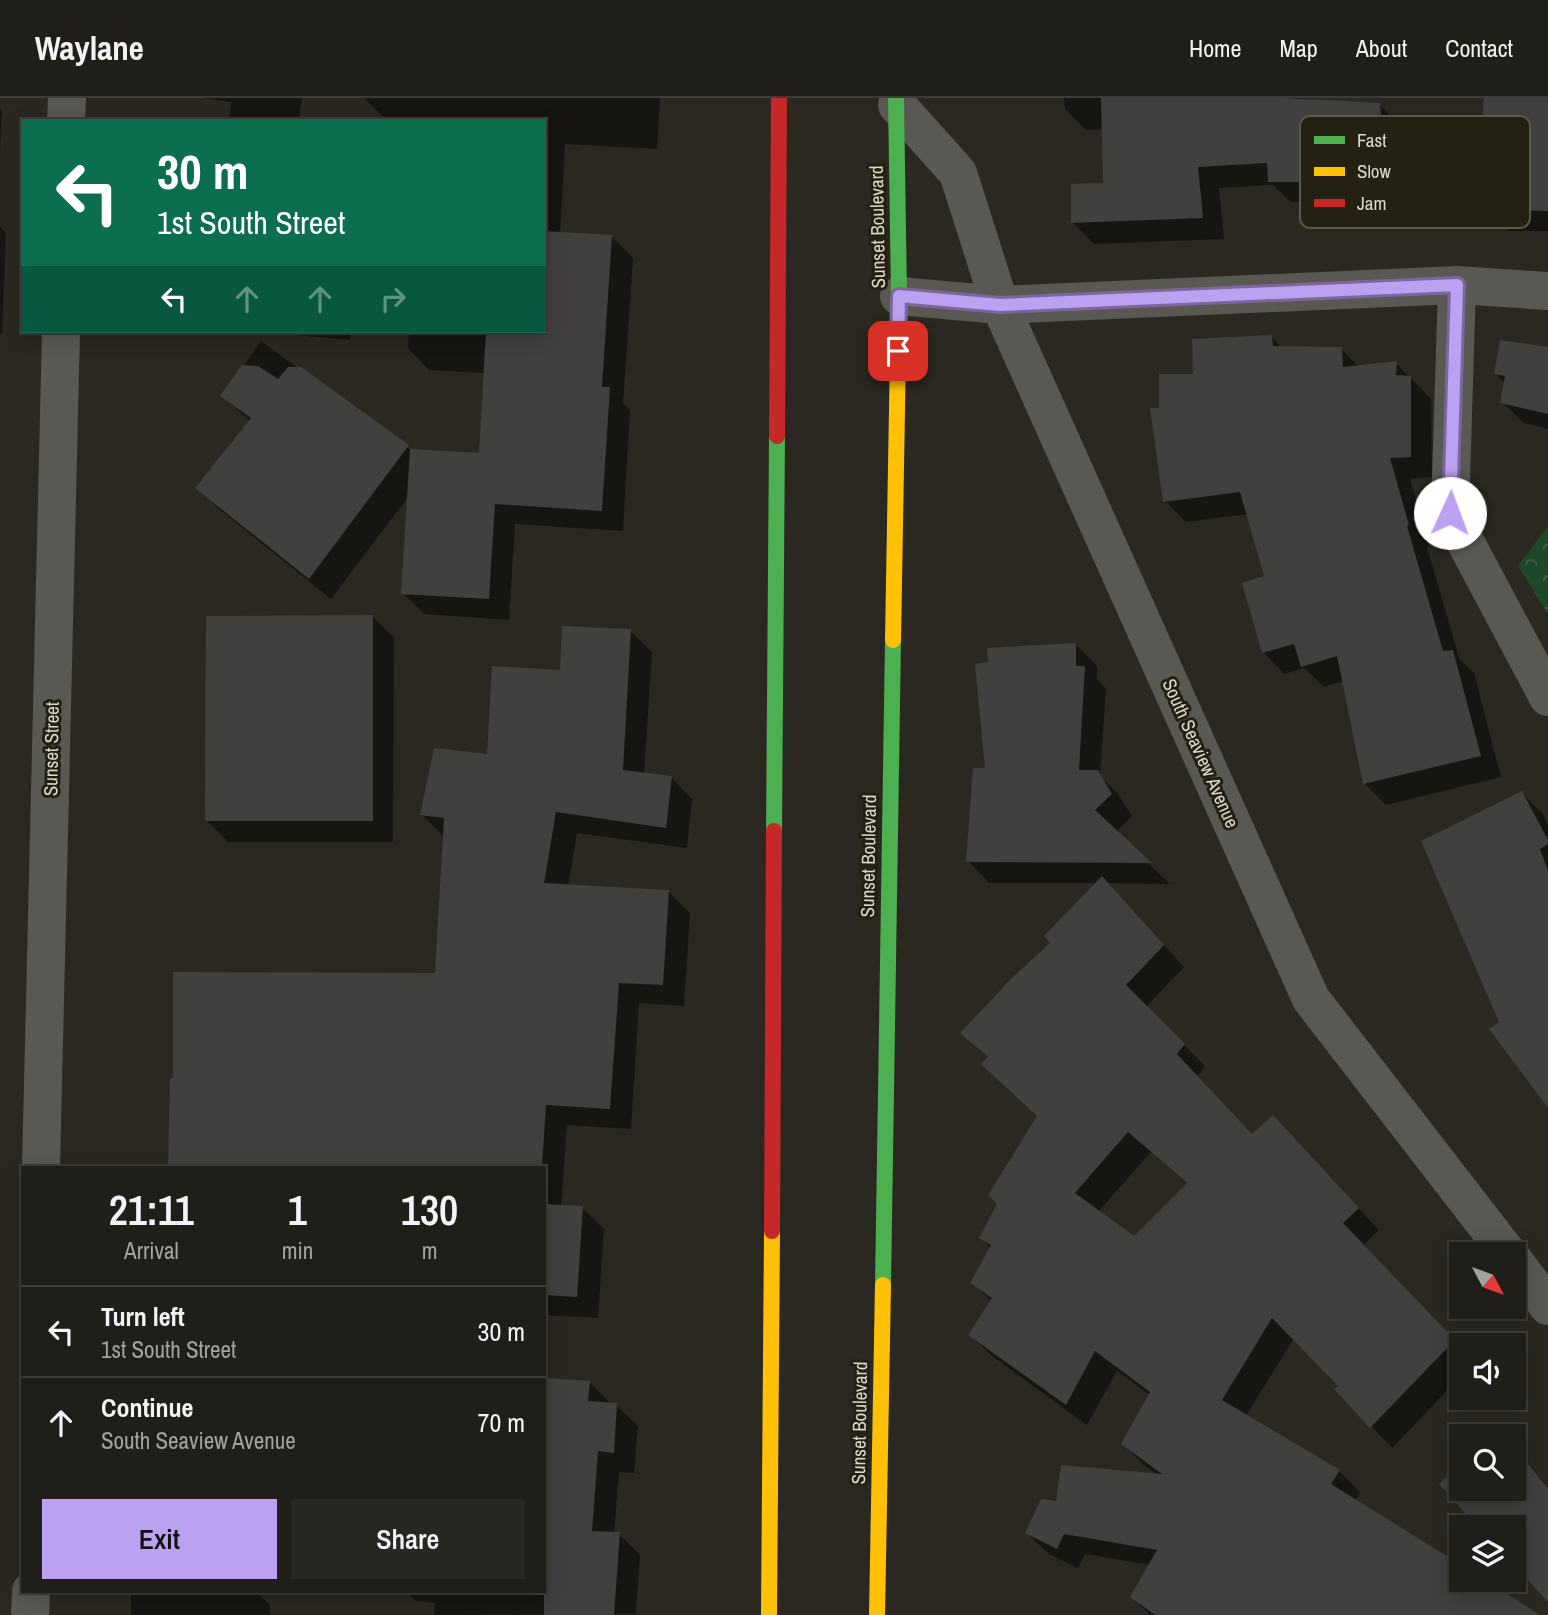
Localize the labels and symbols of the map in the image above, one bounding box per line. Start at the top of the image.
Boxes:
legend [1300,116,1530,228]
text: Fast [1357,127,1387,153]
text: Slow [1357,158,1392,184]
street label: Sunset Boulevard [863,165,891,289]
text: Jam [1357,190,1386,216]
pin [868,321,928,381]
position arrow [1413,476,1487,550]
street label: South Seaview Avenue [1156,674,1246,832]
street label: Sunset Street [37,701,65,796]
street label: Sunset Boulevard [854,794,882,918]
north arrow [1449,1242,1526,1320]
street label: Sunset Boulevard [845,1361,873,1485]

